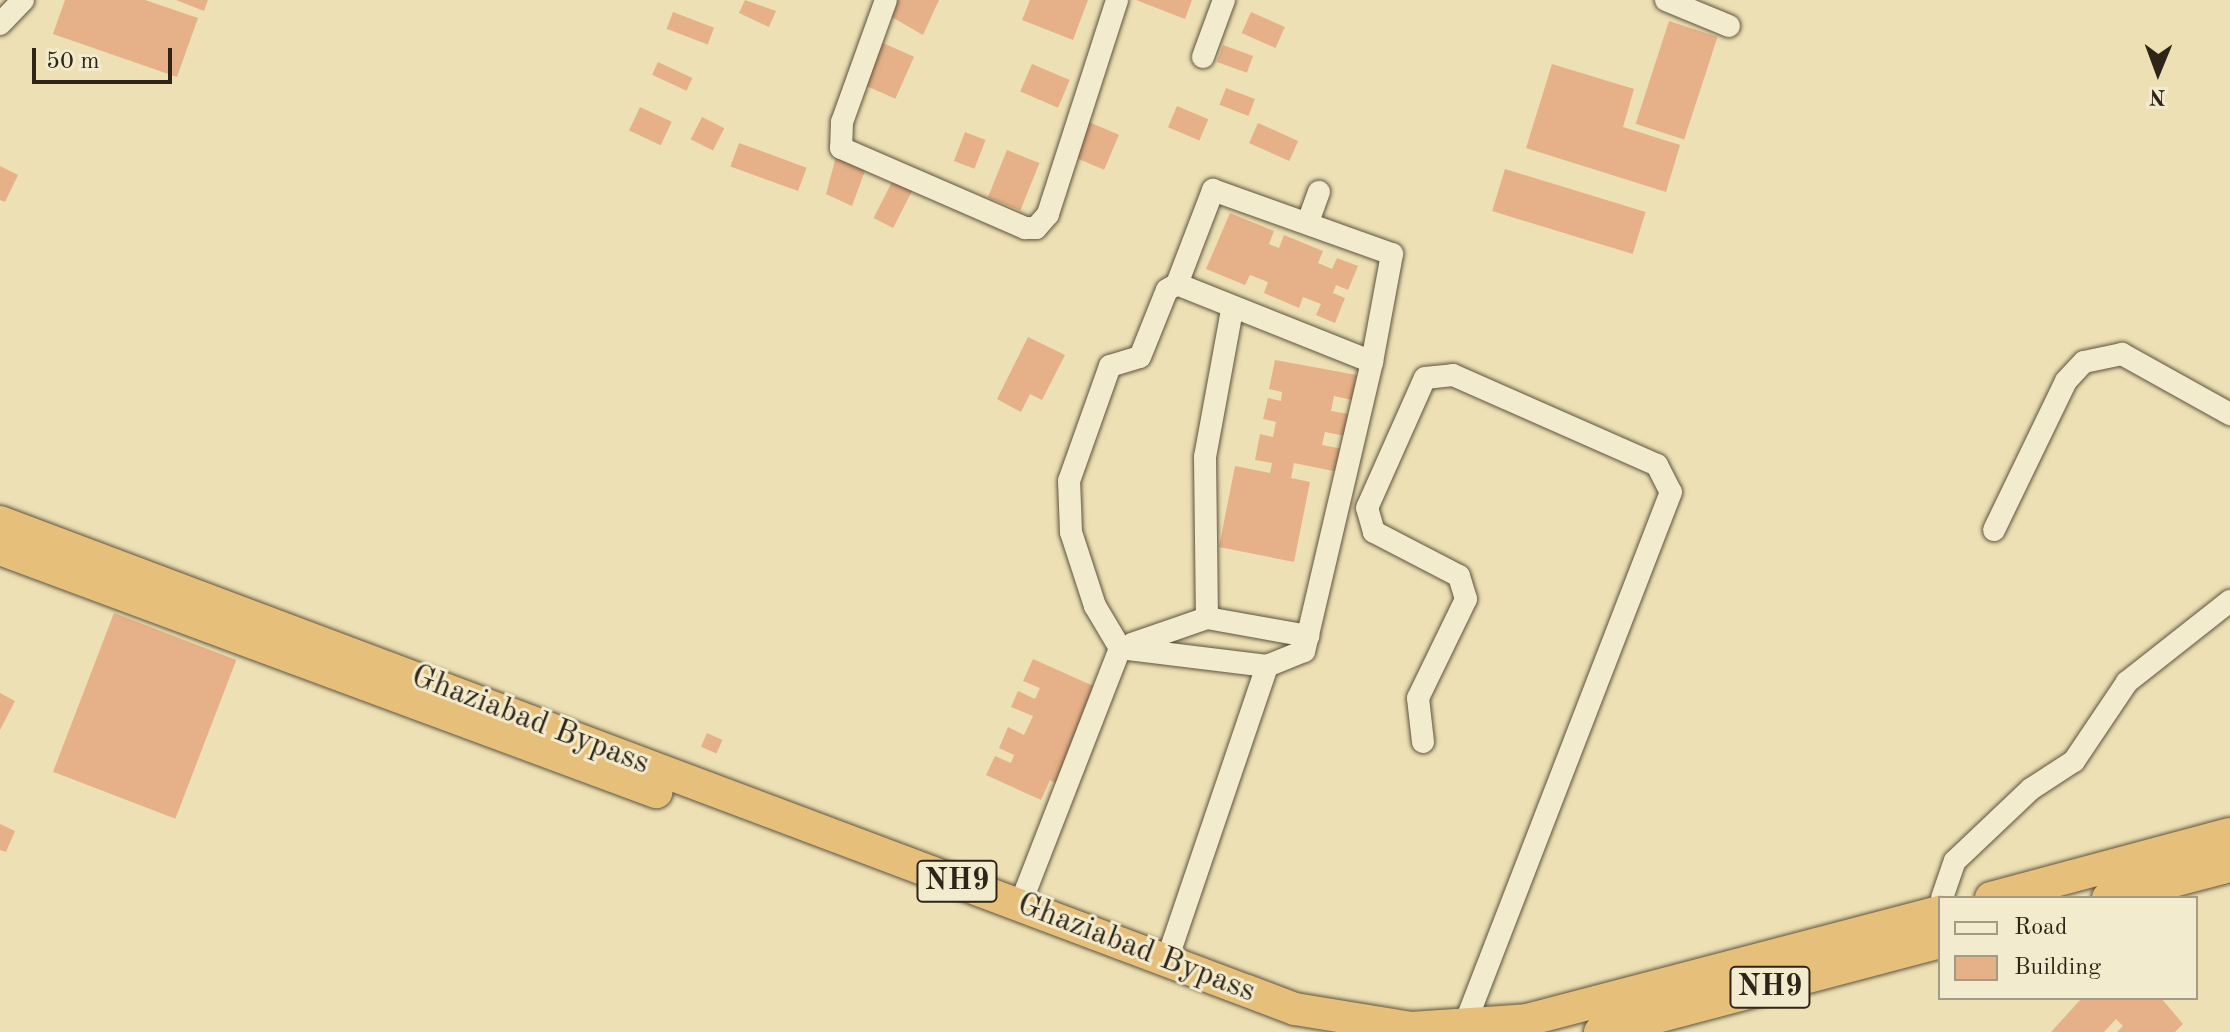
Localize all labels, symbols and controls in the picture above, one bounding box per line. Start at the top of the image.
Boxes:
scale bar [36,32,176,82]
north arrow [2118,32,2198,112]
text: 50 m [46,50,100,74]
text: N [2149,85,2166,107]
street label: Ghaziabad Bypass [406,658,654,784]
road number: NH9 [915,855,999,907]
street label: Ghaziabad Bypass [1012,886,1260,1012]
legend [1938,896,2198,1000]
text: Road [2014,916,2067,940]
text: Building [2014,956,2101,980]
road number: NH9 [1728,961,1812,1013]

